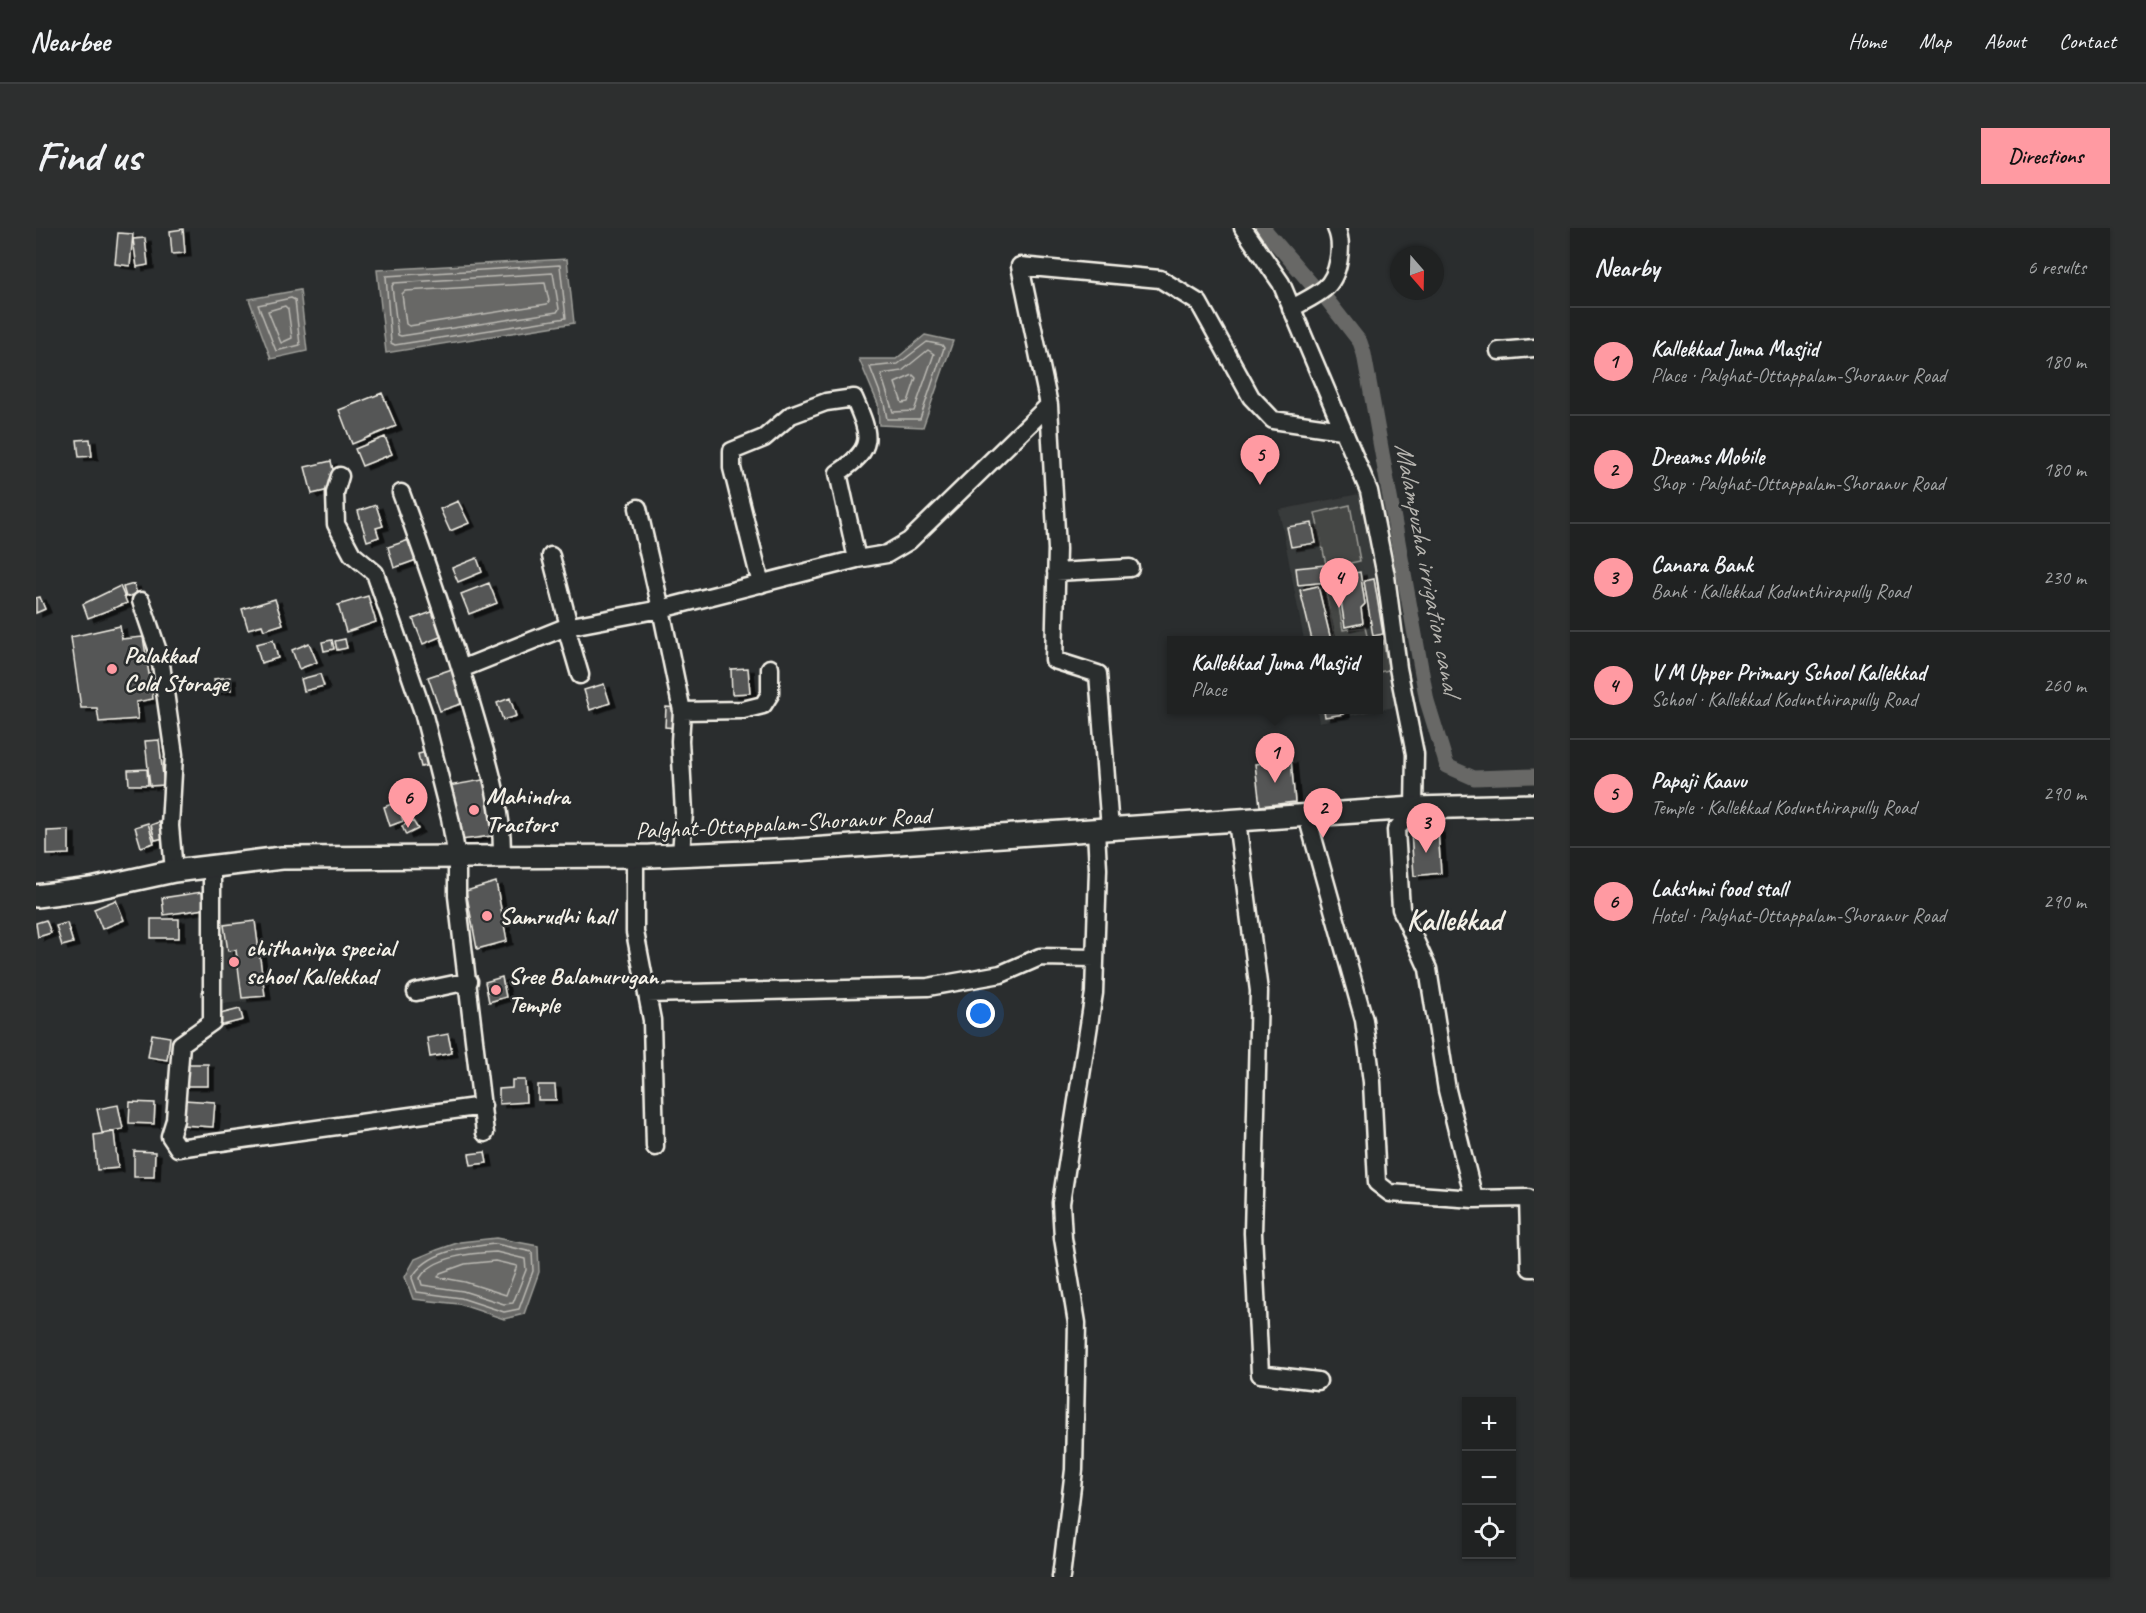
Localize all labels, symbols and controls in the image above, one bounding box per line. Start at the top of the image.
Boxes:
text: Nearbee [30,24,110,59]
text: Home [1848,28,1886,54]
text: Map [1919,28,1951,54]
text: About [1984,28,2026,54]
text: Contact [2059,28,2116,54]
button: Directions [1981,128,2110,184]
text: Find us [36,130,141,183]
north arrow [1390,246,1444,300]
text: Nearby [1594,251,1659,284]
text: 6 results [2027,255,2086,280]
text: Kallekkad Juma Masjid [1651,335,1818,363]
text: 1 [1609,349,1618,374]
text: 180 m [2043,349,2086,374]
text: Place · Palghat-Ottappalam-Shoranur Road [1651,363,1946,388]
pin: 5 [1240,436,1280,485]
water label: Malampuzha irrigation canal [1387,440,1470,705]
text: Dreams Mobile [1651,443,1764,471]
text: 2 [1609,457,1618,482]
text: 180 m [2043,457,2086,482]
text: Shop · Palghat-Ottappalam-Shoranur Road [1651,471,1945,496]
text: Canara Bank [1651,551,1753,579]
pin: 4 [1320,558,1358,608]
text: 3 [1609,565,1618,590]
text: 230 m [2043,565,2086,590]
text: Bank · Kallekkad Kodunthirapully Road [1651,579,1910,604]
popup [1167,636,1383,714]
place label: Palakkad Cold Storage [124,640,230,698]
text: Kallekkad Juma Masjid [1191,649,1359,677]
text: V M Upper Primary School Kallekkad [1651,659,1926,687]
marker: Palakkad Cold Storage [105,662,119,676]
text: 4 [1609,673,1618,698]
text: 260 m [2043,673,2086,698]
text: Place [1191,677,1226,702]
text: School · Kallekkad Kodunthirapully Road [1651,687,1917,712]
pin: 1 [1256,734,1294,783]
text: Papaji Kaavu [1651,767,1746,795]
pin: 6 [388,778,428,828]
place label: Mahindra Tractors [486,781,572,839]
text: 5 [1609,781,1618,806]
text: 290 m [2043,781,2086,806]
pin: 2 [1304,788,1342,838]
text: Temple · Kallekkad Kodunthirapully Road [1651,795,1917,820]
street label: Palghat-Ottappalam-Shoranur Road [635,800,935,846]
marker: Mahindra Tractors [467,803,481,817]
pin: 3 [1406,804,1446,853]
text: Lakshmi food stall [1651,875,1787,903]
text: 6 [1609,889,1618,914]
text: 290 m [2043,889,2086,914]
place label: Samrudhi hall [499,901,619,931]
district label: Kallekkad [1406,901,1507,939]
text: Hotel · Palghat-Ottappalam-Shoranur Road [1651,903,1946,928]
marker: Samrudhi hall [480,909,494,923]
place label: chithaniya special school Kallekkad [246,933,399,991]
marker: chithaniya special school Kallekkad [227,955,241,969]
place label: Sree Balamurugan Temple [508,961,660,1019]
marker: Sree Balamurugan Temple [489,983,503,997]
your location [966,999,995,1028]
map controls [1462,1397,1516,1559]
button: + [1462,1397,1516,1451]
button: − [1462,1451,1516,1505]
button: locate [1462,1505,1516,1559]

